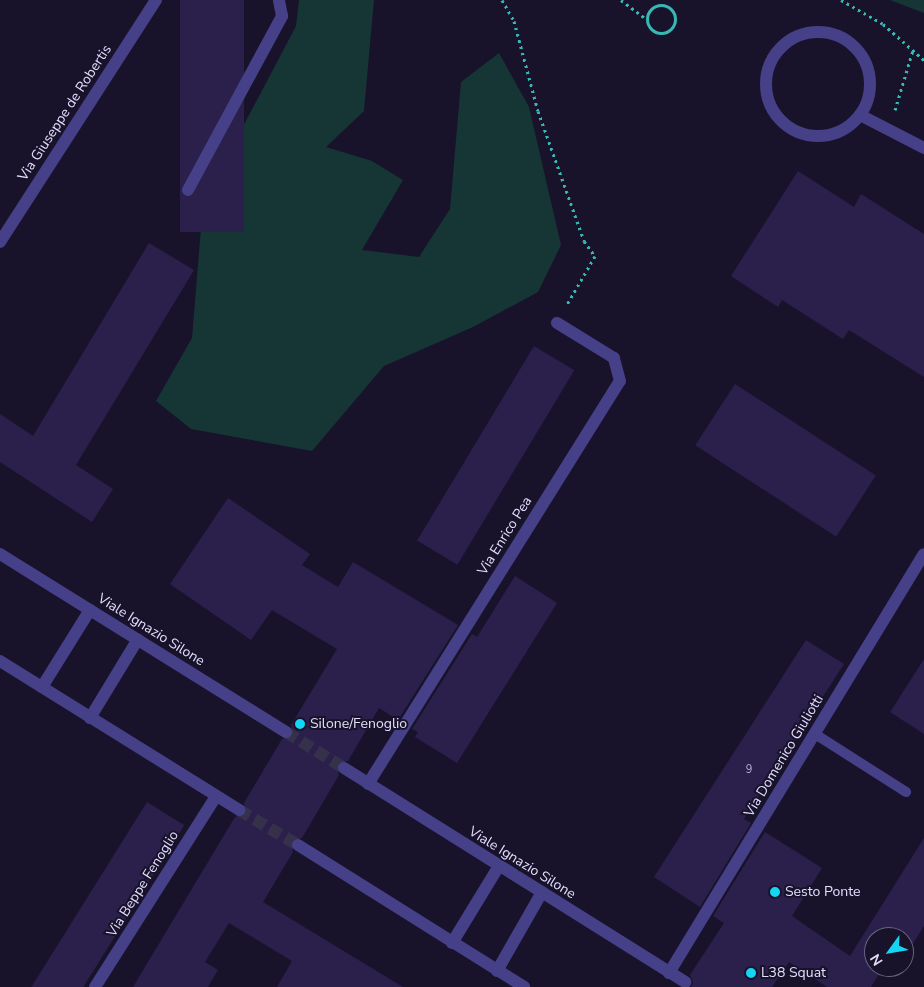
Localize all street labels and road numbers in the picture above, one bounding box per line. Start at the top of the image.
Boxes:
street label: Via Giuseppe de Robertis [15,42,115,184]
street label: Via Enrico Pea [474,494,536,578]
street label: Viale Ignazio Silone [94,590,208,670]
street label: Via Domenico Giuliotti [741,692,827,820]
street label: Viale Ignazio Silone [465,823,579,903]
street label: Via Beppe Fenoglio [104,828,182,940]

